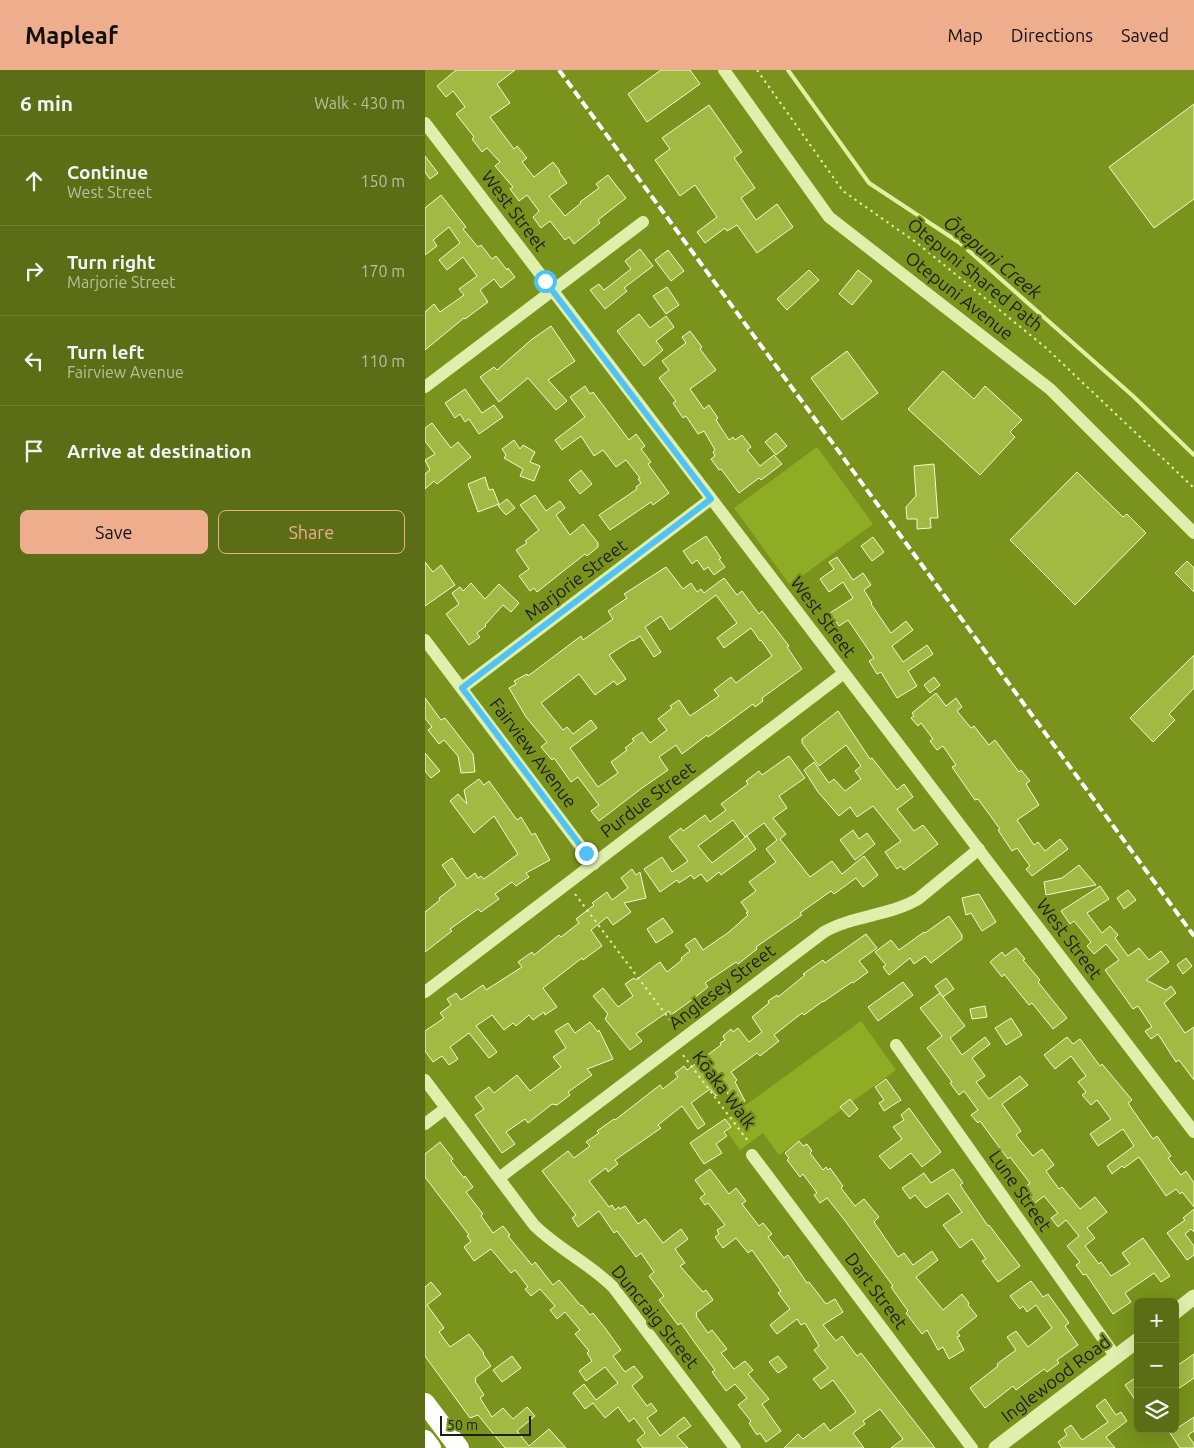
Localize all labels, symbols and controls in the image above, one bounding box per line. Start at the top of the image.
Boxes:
text: Mapleaf [25,22,118,49]
text: Map [947,25,983,45]
text: Directions [1011,25,1093,45]
text: Saved [1121,25,1169,45]
text: 6 min [20,91,73,115]
text: Walk · 430 m [314,94,405,112]
text: Continue [67,161,148,183]
street label: West Street [478,166,552,255]
icon: ahead [20,167,48,195]
text: 150 m [360,172,405,190]
text: West Street [67,183,152,201]
water label: Ōtepuni Creek [940,211,1047,303]
street label: Ōtepuni Shared Path [904,214,1047,335]
street label: Otepuni Avenue [902,247,1017,343]
text: Turn right [67,251,155,273]
icon: right [20,257,48,285]
text: 170 m [360,262,405,280]
route start [534,270,557,293]
text: Marjorie Street [67,273,176,291]
text: Turn left [67,341,145,363]
icon: left [20,347,48,375]
text: 110 m [360,352,405,370]
text: Fairview Avenue [67,363,184,381]
icon: arrive [20,437,48,465]
text: Arrive at destination [67,440,252,462]
button: Save [20,510,208,554]
button: Share [218,510,405,554]
street label: Marjorie Street [521,534,630,624]
street label: West Street [787,572,861,661]
street label: Fairview Avenue [486,694,581,811]
street label: Purdue Street [596,757,699,841]
route end [575,842,598,865]
street label: West Street [1033,894,1107,983]
street label: Anglesey Street [664,940,778,1033]
street label: Kōaka Walk [689,1047,761,1132]
street label: Lune Street [986,1146,1056,1235]
street label: Dart Street [842,1248,912,1332]
street label: Duncraig Street [608,1261,703,1372]
map controls [1134,1298,1179,1433]
button: + [1134,1298,1179,1343]
street label: Inglewood Road [997,1331,1114,1426]
button: − [1134,1343,1179,1388]
button: layers [1134,1388,1179,1433]
scale bar [440,1413,531,1436]
text: 50 m [447,1417,478,1433]

